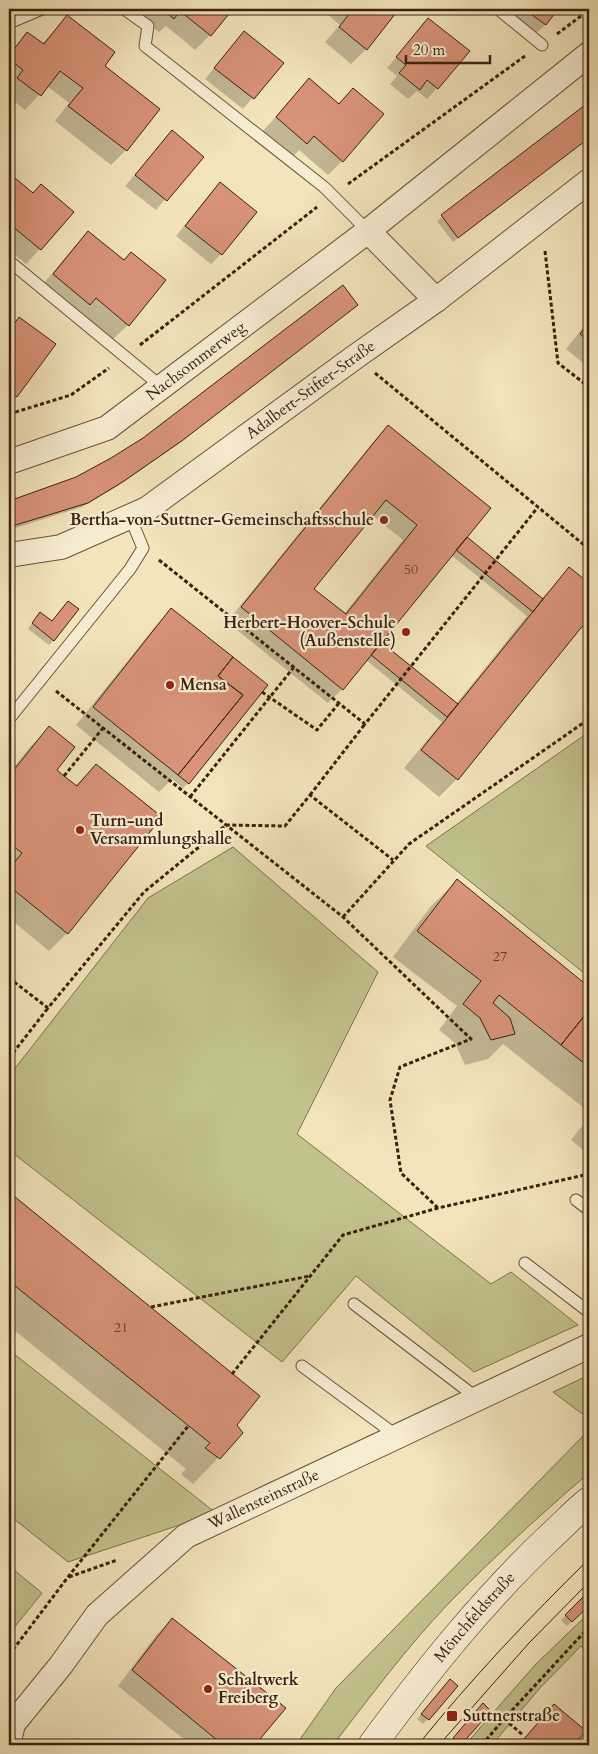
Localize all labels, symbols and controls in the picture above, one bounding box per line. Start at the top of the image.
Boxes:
scale bar [406,32,489,64]
text: 20 m [413,40,445,60]
street label: Nachsommerweg [141,316,250,406]
street label: Adalbert-Stifter-Straße [241,335,380,444]
place label: Bertha-von-Suttner-Gemeinschaftsschule [70,509,374,531]
marker: Bertha-von-Suttner-Gemeinschaftsschule [378,514,390,526]
house number: 50 [404,560,418,579]
place label: Herbert-Hoover-Schule (Außenstelle) [223,612,396,652]
marker: Herbert-Hoover-Schule (Außenstelle) [400,626,412,638]
place label: Mensa [180,674,227,696]
marker: Mensa [164,679,176,691]
place label: Turn-und Versammlungshalle [90,810,232,850]
marker: Turn-und Versammlungshalle [74,824,86,836]
house number: 27 [493,947,507,966]
house number: 21 [114,1318,128,1337]
street label: Wallensteinstraße [204,1464,323,1535]
street label: Mönchfeldstraße [429,1567,520,1667]
place label: Schaltwerk Freiberg [218,1669,299,1709]
marker: Schaltwerk Freiberg [202,1683,214,1695]
place label: Suttnerstraße [463,1705,560,1727]
marker: Suttnerstraße [445,1709,459,1723]

